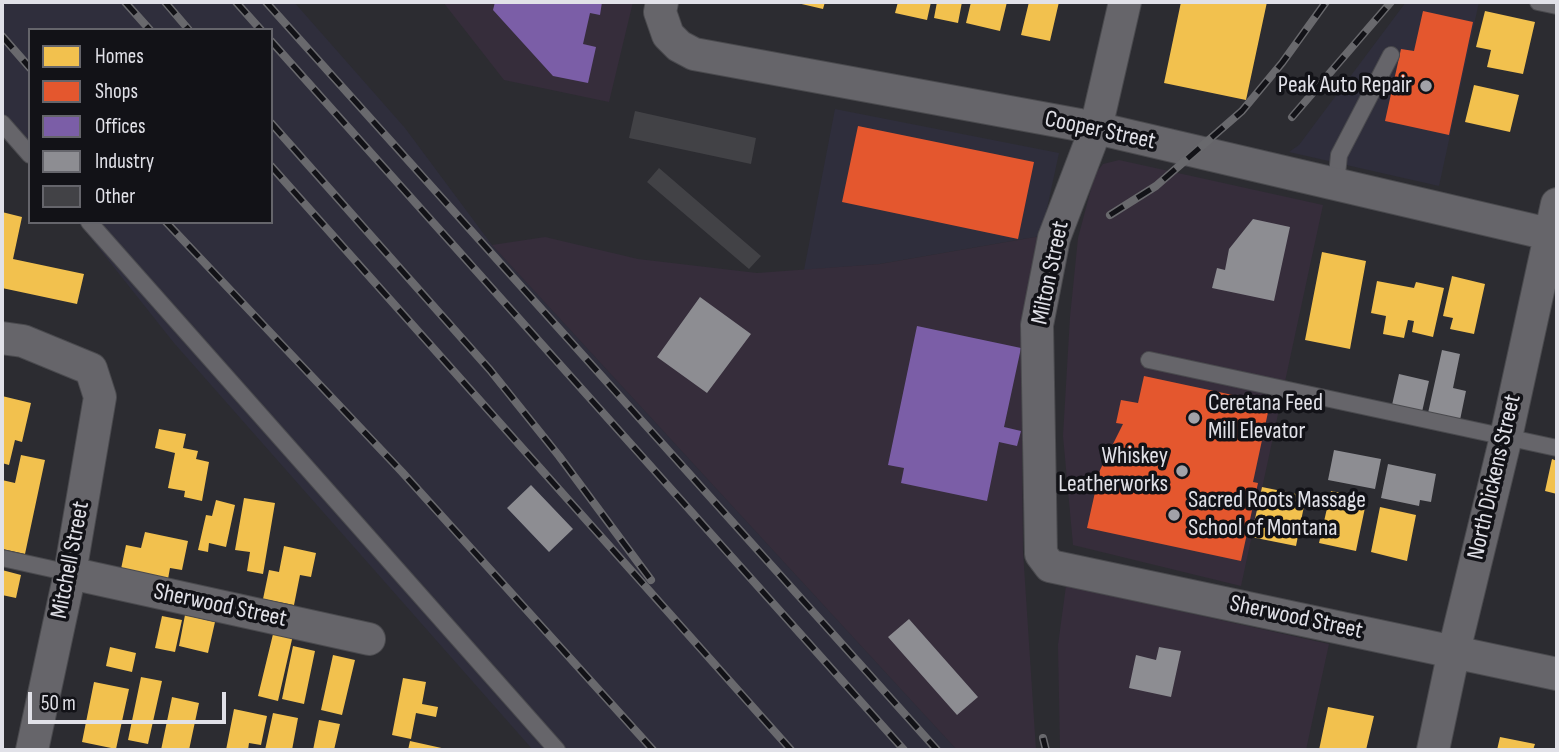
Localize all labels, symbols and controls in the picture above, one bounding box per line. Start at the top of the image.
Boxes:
legend [28,28,273,224]
text: Homes [95,44,144,69]
place label: Peak Auto Repair [1278,72,1412,100]
marker: Peak Auto Repair [1418,78,1434,94]
text: Shops [95,79,138,104]
street label: Cooper Street [1042,105,1158,157]
text: Offices [95,114,146,139]
text: Industry [95,149,154,174]
text: Other [95,184,135,209]
street label: Milton Street [1026,219,1076,327]
place label: Ceretana Feed Mill Elevator [1208,390,1323,446]
street label: North Dickens Street [1462,392,1528,562]
marker: Ceretana Feed Mill Elevator [1186,410,1202,426]
place label: Whiskey Leatherworks [1058,443,1168,499]
marker: Whiskey Leatherworks [1174,463,1190,479]
place label: Sacred Roots Massage School of Montana [1188,487,1366,543]
street label: Mitchell Street [46,499,96,621]
marker: Sacred Roots Massage School of Montana [1166,507,1182,523]
street label: Sherwood Street [151,578,289,634]
street label: Sherwood Street [1227,590,1365,646]
scale bar [32,678,229,722]
text: 50 m [41,691,76,716]

